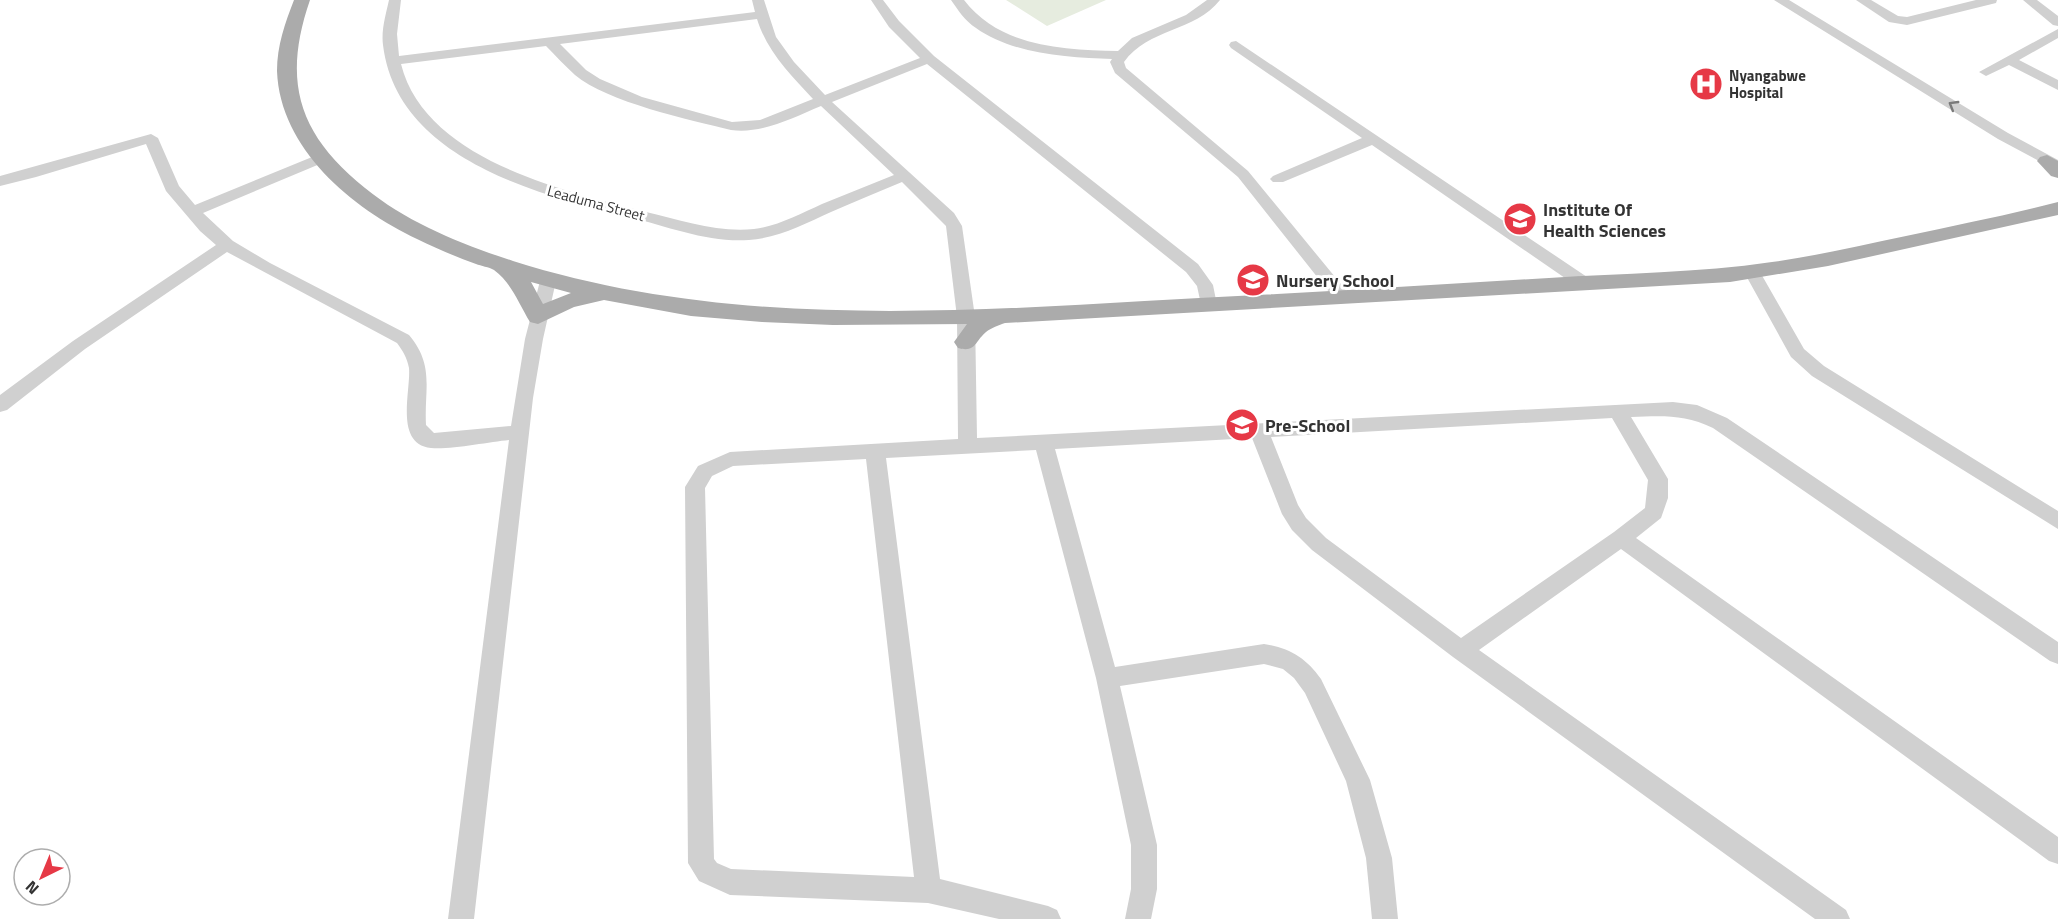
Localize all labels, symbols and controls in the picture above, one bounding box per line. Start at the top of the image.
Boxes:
place label: Nyangabwe Hospital [1729,64,1806,104]
hospital icon: Nyangabwe Hospital [1688,66,1724,102]
one-way arrow [1949,101,1959,113]
street label: Leaduma Street [545,179,648,227]
place label: Institute Of Health Sciences [1543,196,1666,244]
school or university icon: Institute Of Health Sciences [1502,201,1538,237]
school or university icon: Nursery School [1235,262,1271,298]
place label: Nursery School [1276,267,1394,294]
school or university icon: Pre-School [1224,407,1260,443]
place label: Pre-School [1265,412,1350,439]
north arrow [12,847,72,907]
text: N [20,875,44,901]

